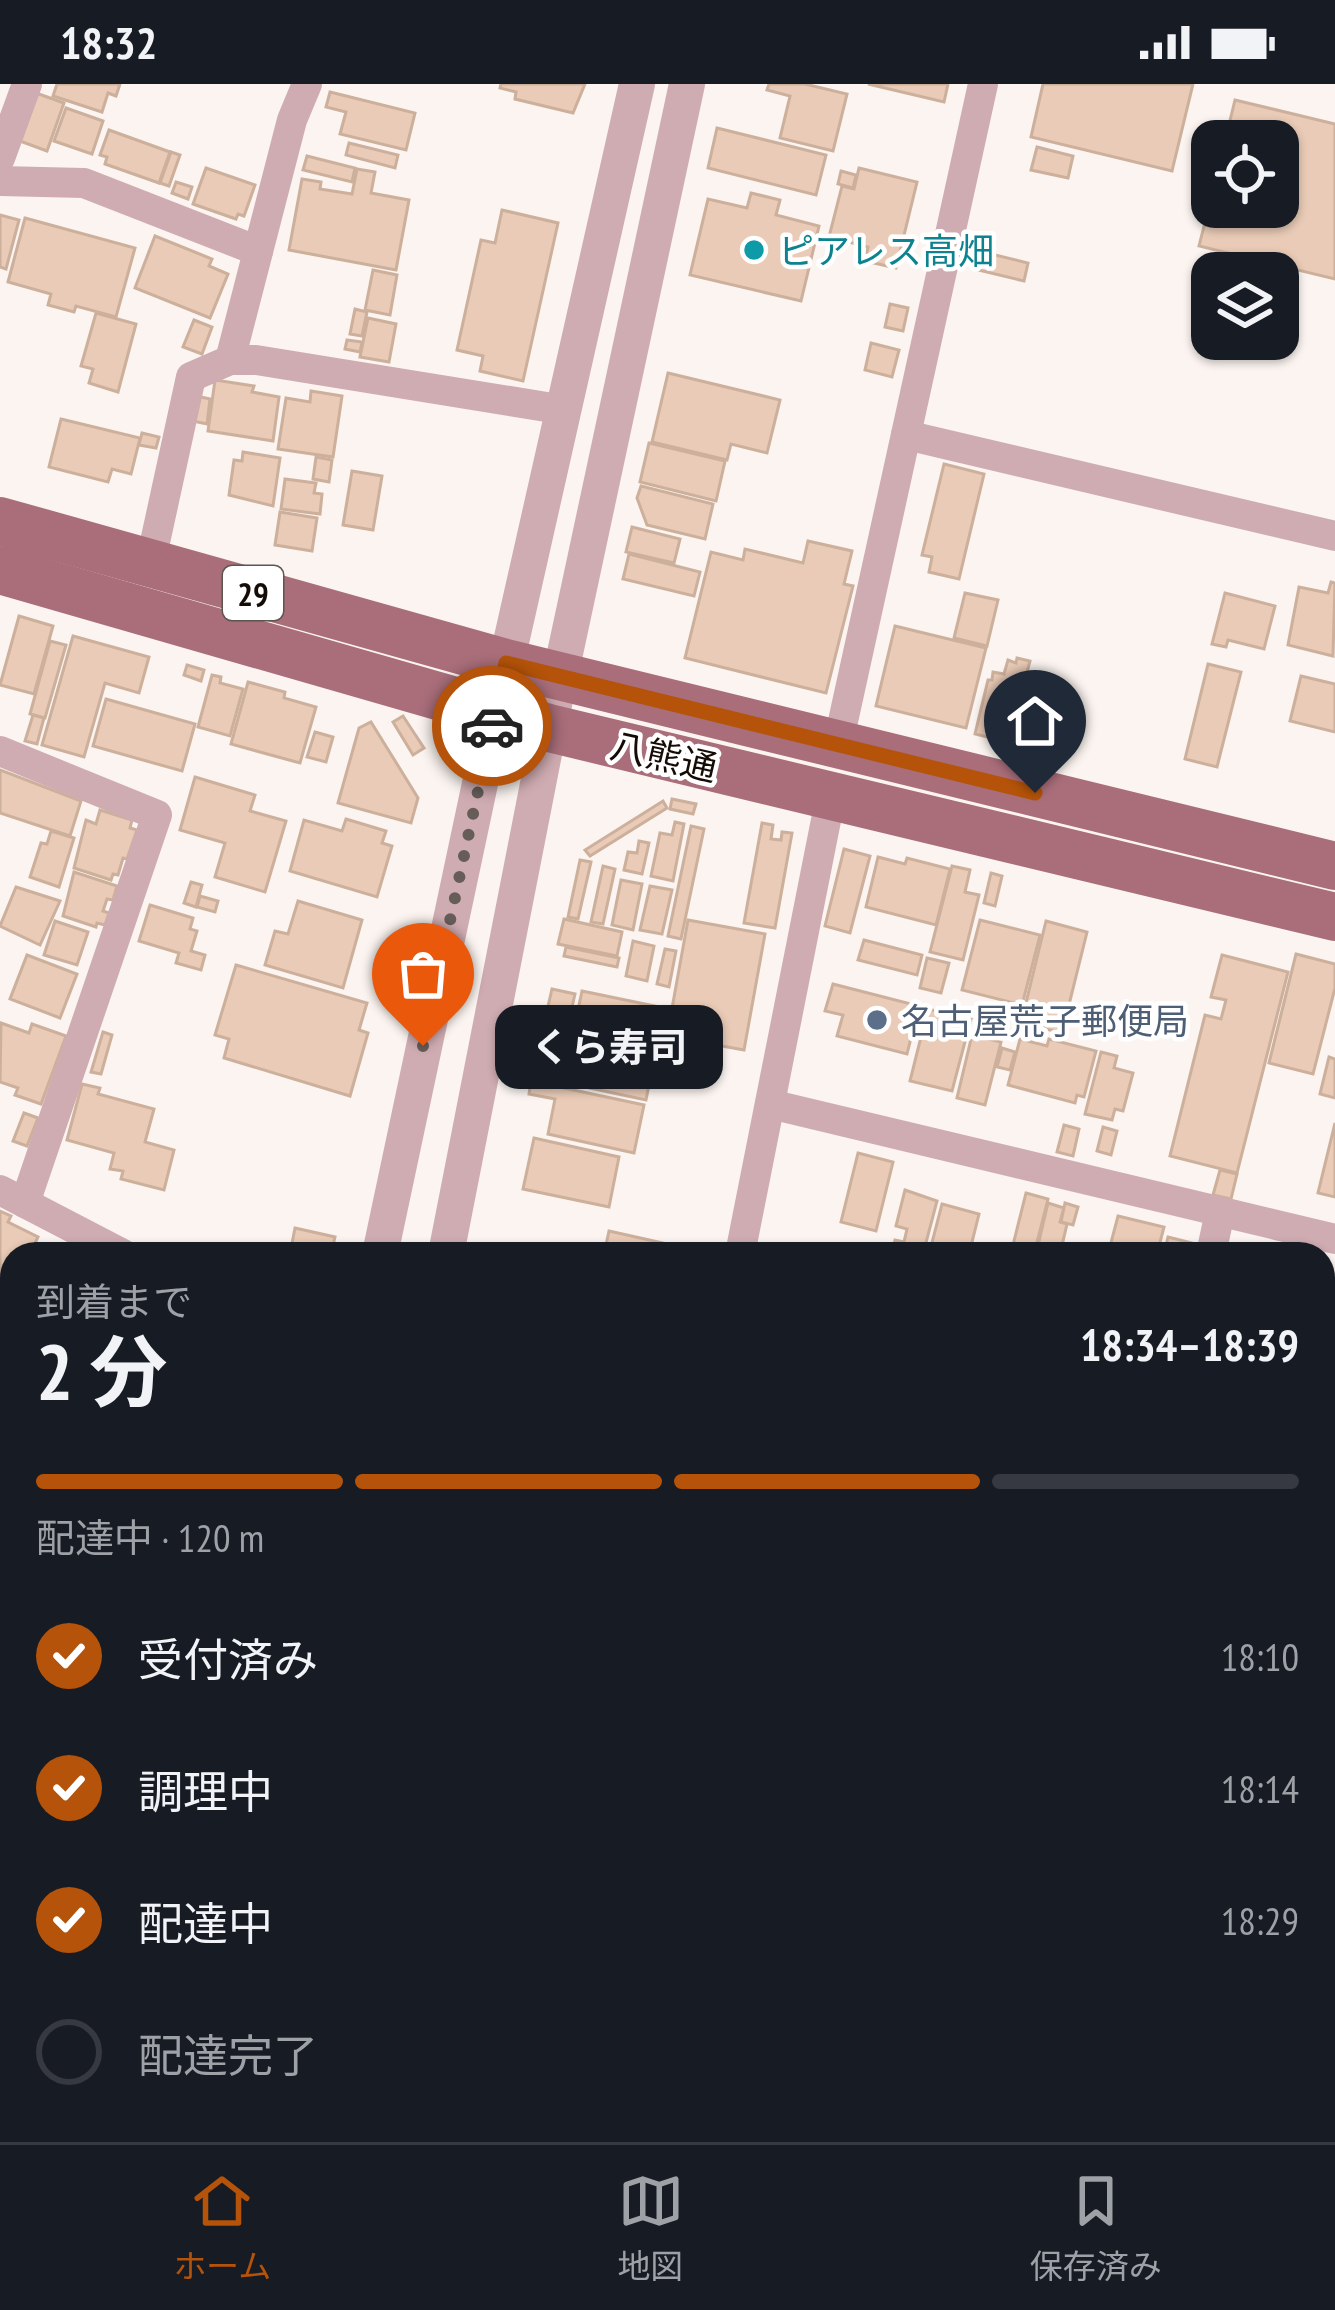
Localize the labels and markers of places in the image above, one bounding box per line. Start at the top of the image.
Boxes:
place label: ピアレス高畑 [778,227,994,274]
marker: ピアレス高畑 [741,237,767,263]
pin [984,670,1086,793]
pin [372,923,474,1046]
place label: 名古屋荒子郵便局 [901,997,1189,1044]
callout: くら寿司 [495,1004,723,1088]
marker: 名古屋荒子郵便局 [864,1007,890,1033]

